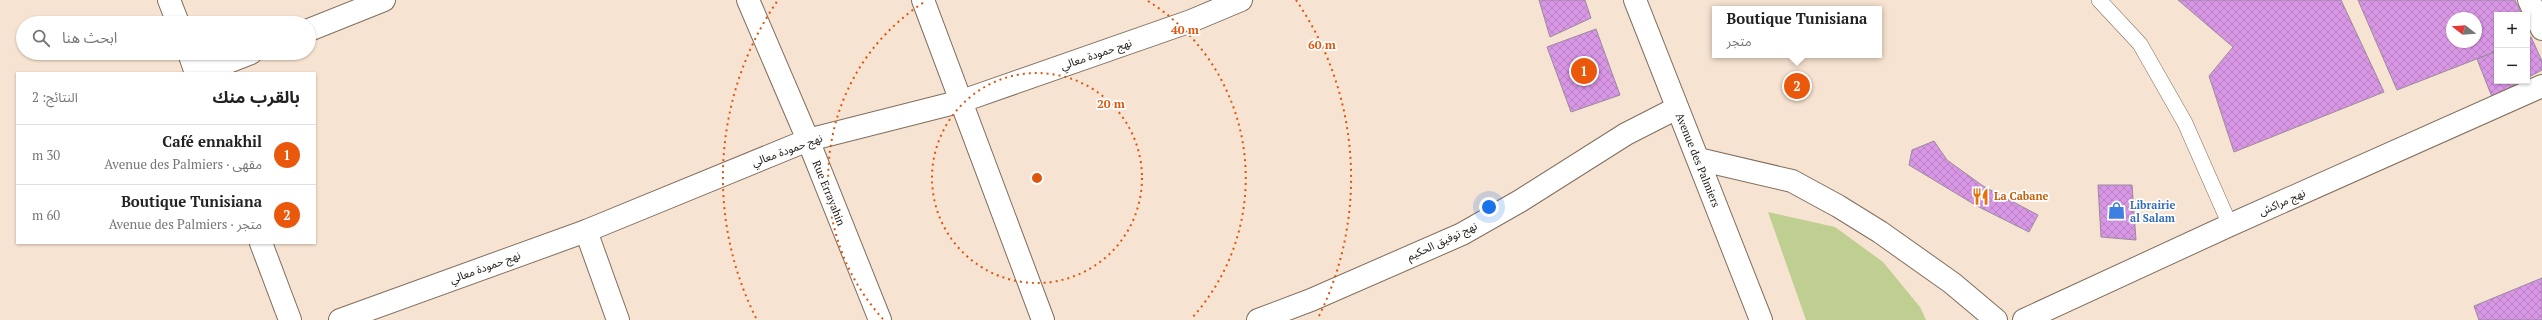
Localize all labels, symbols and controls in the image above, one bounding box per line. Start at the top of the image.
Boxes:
popup [1712,6,1882,58]
text: Boutique Tunisiana [1727,8,1867,28]
north arrow [2446,12,2482,48]
map controls [2494,12,2530,84]
button: + [2494,12,2530,48]
search box [16,16,316,60]
text: 40 m [1171,22,1199,37]
icon: search [30,27,52,49]
text: ابحث هنا [62,27,117,47]
text: متجر [1727,32,1752,50]
street label: نهج حمودة معالي [1059,35,1134,75]
text: 60 m [1308,37,1336,52]
button: − [2494,48,2530,84]
pin: 1 [1571,56,1597,86]
pin: 2 [1784,71,1810,101]
text: بالقرب منك [213,85,300,108]
text: النتائج: 2 [32,88,78,106]
text: 20 m [1097,96,1125,111]
street label: Avenue des Palmiers [1673,111,1723,209]
text: Café ennakhil [162,131,262,151]
street label: نهج حمودة معالي [750,131,825,172]
text: 30 m [32,146,60,164]
text: 1 [283,146,291,164]
text: مقهى · Avenue des Palmiers [104,155,262,173]
street label: Rue Errayahin [810,158,849,228]
centre of rings [1030,171,1044,185]
restaurant icon: La Cabane [1971,186,1991,206]
street label: نهج مراكش [2257,186,2308,219]
place label: La Cabane [1994,189,2048,203]
text: Boutique Tunisiana [121,191,262,211]
your location [1479,197,1499,217]
place label: Librairie al Salam [2130,198,2176,225]
shop icon: Librairie al Salam [2107,201,2127,221]
text: 60 m [32,206,60,224]
text: 2 [283,206,291,224]
text: متجر · Avenue des Palmiers [109,215,262,233]
street label: نهج توفيق الحكيم [1405,219,1480,265]
street label: نهج حمودة معالي [448,248,523,289]

